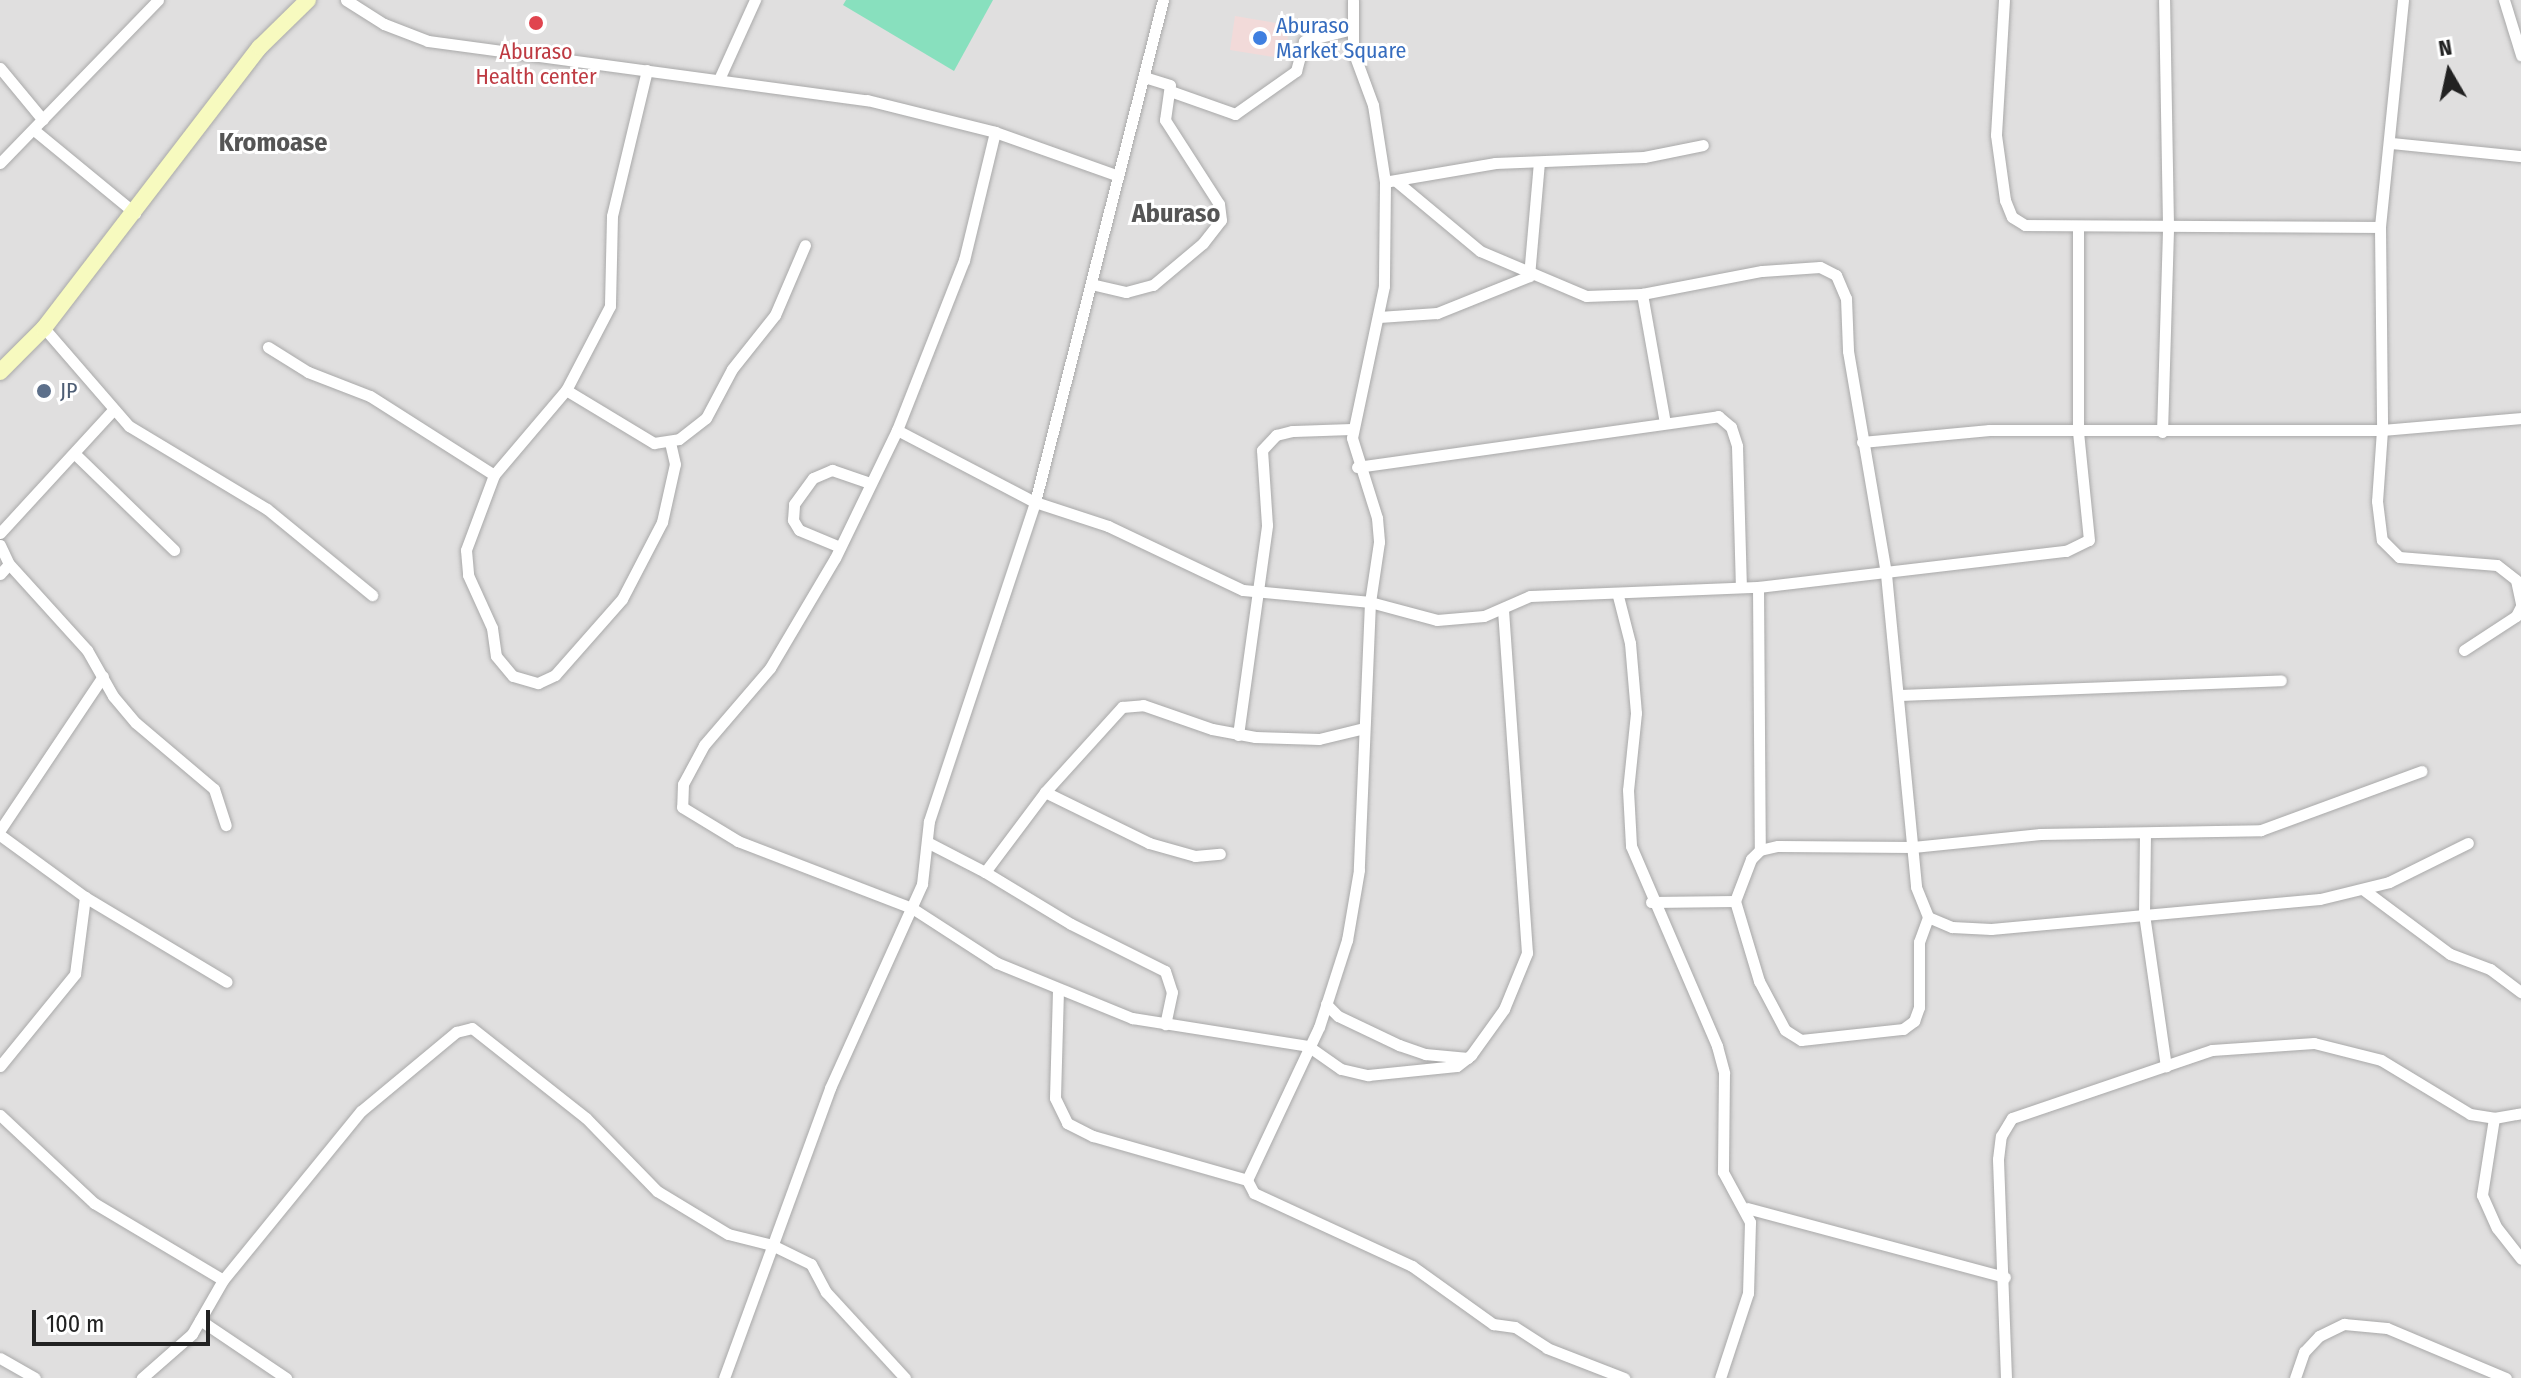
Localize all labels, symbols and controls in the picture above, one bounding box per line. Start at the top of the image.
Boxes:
marker: Aburaso Health center [525,12,547,34]
place label: Aburaso Market Square [1276,12,1406,64]
marker: Aburaso Market Square [1251,29,1269,47]
north arrow [2409,32,2489,112]
text: N [2437,33,2454,62]
place label: Aburaso Health center [475,38,597,90]
district label: Kromoase [219,127,327,159]
district label: Aburaso [1132,198,1220,230]
place label: JP [60,378,78,404]
marker: JP [35,382,53,400]
scale bar [36,1294,214,1344]
text: 100 m [46,1310,104,1338]

